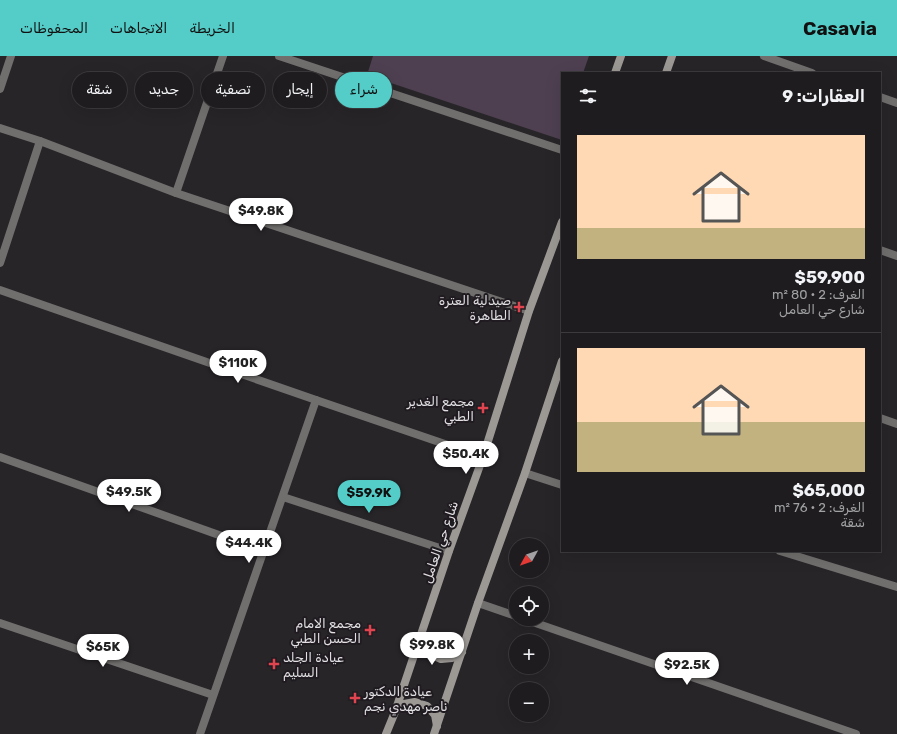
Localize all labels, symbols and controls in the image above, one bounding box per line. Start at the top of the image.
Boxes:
text: Casavia [803,17,877,40]
text: المحفوظات [20,20,88,37]
text: الاتجاهات [110,20,167,37]
text: الخريطة [189,20,235,37]
chip: شقة [72,72,127,108]
chip: جديد [135,72,193,108]
chip: تصفية [201,72,265,108]
chip: إيجار [273,72,327,108]
chip: شراء [335,72,392,108]
icon: filters [577,85,599,107]
text: العقارات: 9 [782,86,865,106]
icon: home [685,161,757,233]
pin: $49.8K [228,198,294,232]
text: $49.8K [238,203,284,218]
text: $59,900 [795,267,865,287]
text: الغرف: 2 · 80 m² [772,287,865,302]
place label: صيدلية العترة الطاهرة [439,293,511,324]
marker: صيدلية العترة الطاهرة [514,302,524,312]
text: شارع حي العامل [779,302,865,317]
pin: $110K [210,350,266,384]
text: $110K [218,355,258,370]
icon: home [685,374,757,446]
place label: مجمع الغدير الطبي [406,394,474,426]
marker: مجمع الغدير الطبي [477,402,489,414]
pin: $50.4K [433,441,499,475]
text: $50.4K [443,446,489,461]
pin: $49.5K [96,479,162,513]
pin: $59.9K [336,480,402,514]
text: $65,000 [792,480,865,500]
text: $49.5K [106,484,152,499]
text: $59.9K [347,485,391,500]
street label: شارع حي العامل [419,499,463,586]
text: الغرف: 2 · 76 m² [774,500,865,515]
text: شقة [840,515,865,530]
pin: $44.4K [216,530,282,564]
text: $44.4K [225,535,273,550]
north arrow [509,538,549,578]
map controls [509,538,549,722]
button: locate [509,586,549,626]
place label: مجمع الامام الحسن الطبي [290,616,361,648]
marker: مجمع الامام الحسن الطبي [364,624,376,636]
pin: $99.8K [399,632,465,666]
pin: $65K [79,634,127,668]
button: + [509,634,549,674]
text: $99.8K [409,637,455,652]
text: $65K [86,639,120,654]
place label: عيادة الجلد السليم [283,650,344,681]
pin: $92.5K [654,652,720,686]
text: $92.5K [664,657,710,672]
marker: عيادة الجلد السليم [268,658,280,670]
button: − [509,682,549,722]
place label: عيادة الدكتور ناصر مهدي نجم [363,684,447,716]
marker: عيادة الدكتور ناصر مهدي نجم [349,692,361,704]

